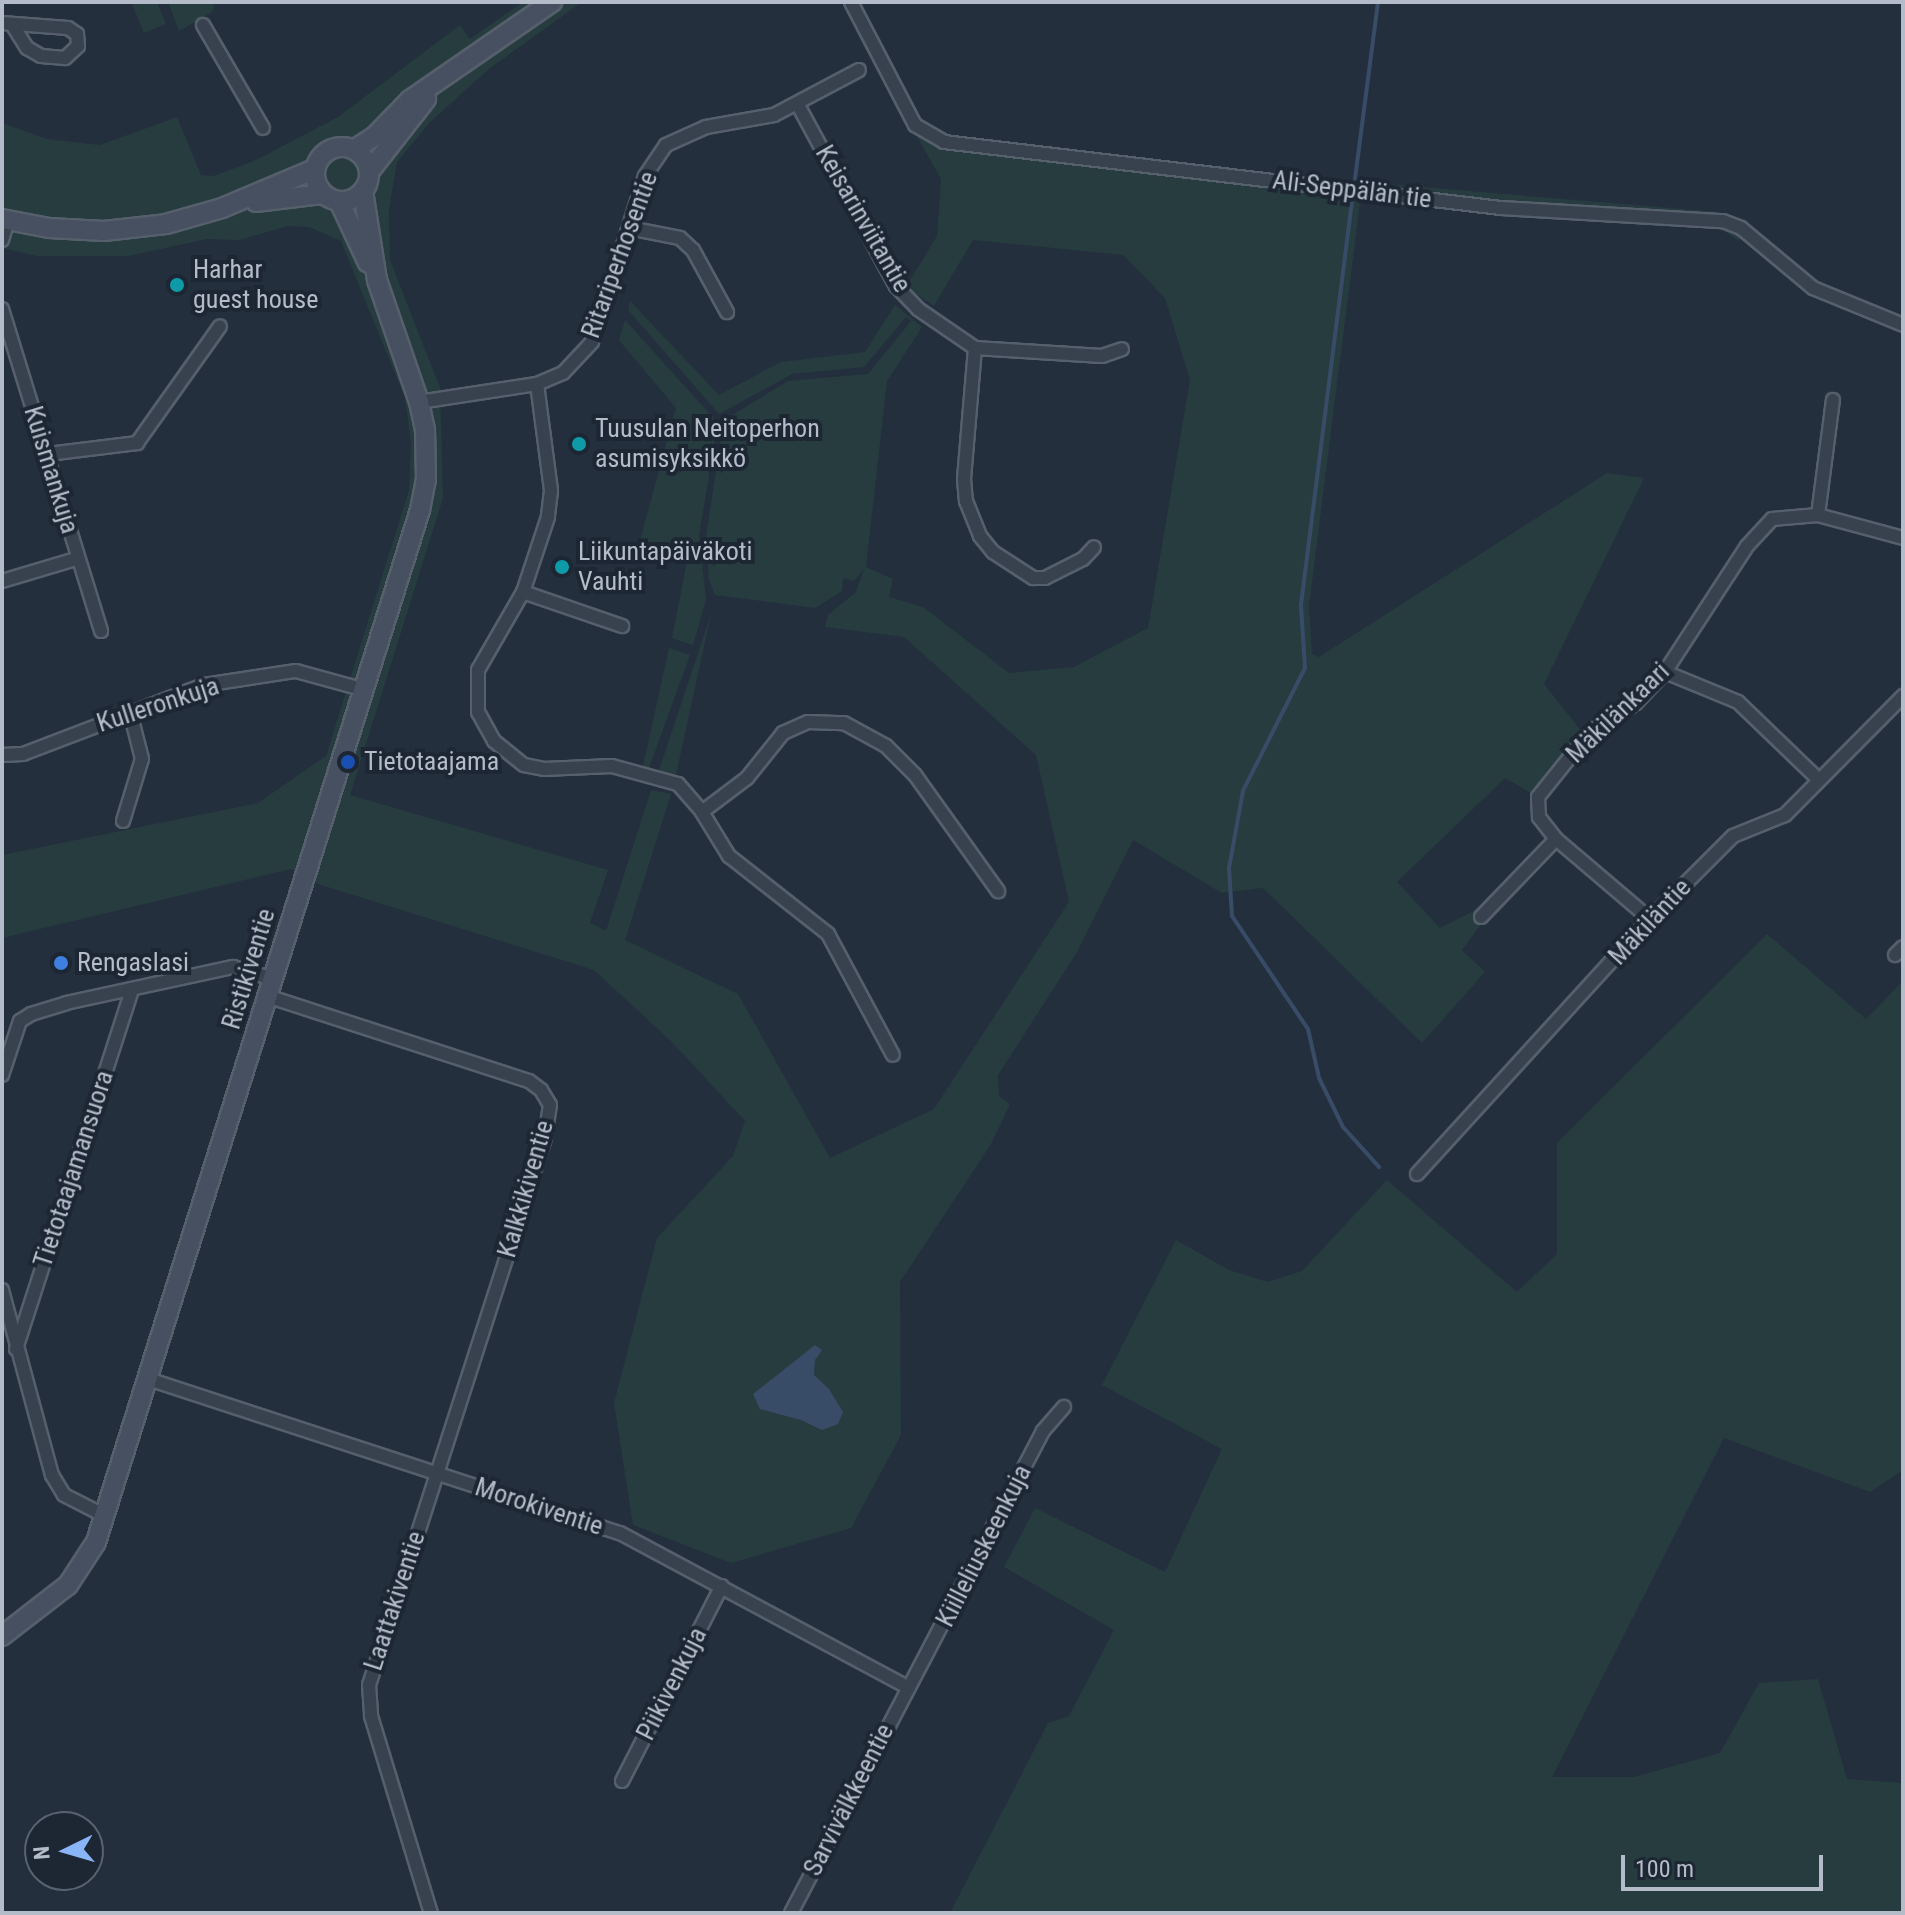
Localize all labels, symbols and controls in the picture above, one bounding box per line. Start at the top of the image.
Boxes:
street label: Keisarinviitantie [808,140,918,298]
street label: Ali-Seppälän tie [1271,165,1433,215]
street label: Ritariperhosentie [575,168,665,342]
place label: Harhar guest house [193,254,318,316]
marker: Harhar guest house [168,276,186,294]
street label: Kuismankuja [17,403,85,537]
place label: Tuusulan Neitoperhon asumisyksikkö [595,413,820,474]
marker: Tuusulan Neitoperhon asumisyksikkö [570,435,588,453]
place label: Liikuntapäiväkoti Vauhti [578,536,752,598]
marker: Liikuntapäiväkoti Vauhti [553,558,571,576]
street label: Mäkilänkaari [1560,656,1676,770]
street label: Kulleronkuja [93,671,223,739]
place label: Tietotaajama [364,746,499,778]
marker: Tietotaajama [339,753,357,771]
street label: Mäkiläntie [1602,872,1698,972]
street label: Ristikiventie [216,905,282,1033]
place label: Rengaslasi [77,947,189,979]
marker: Rengaslasi [52,954,70,972]
street label: Tietotaajamansuora [27,1067,121,1271]
street label: Kalkkikiventie [492,1117,560,1261]
street label: Kiilleliuskeenkuja [930,1460,1038,1632]
street label: Morokiventie [471,1472,607,1542]
street label: Laattakiventie [358,1528,432,1674]
street label: Piikivenkuja [630,1622,714,1746]
street label: Sarvivälkkeentie [797,1719,901,1881]
north arrow [24,1811,104,1891]
scale bar [1625,1839,1827,1889]
text: N [29,1845,55,1861]
text: 100 m [1635,1855,1694,1883]

